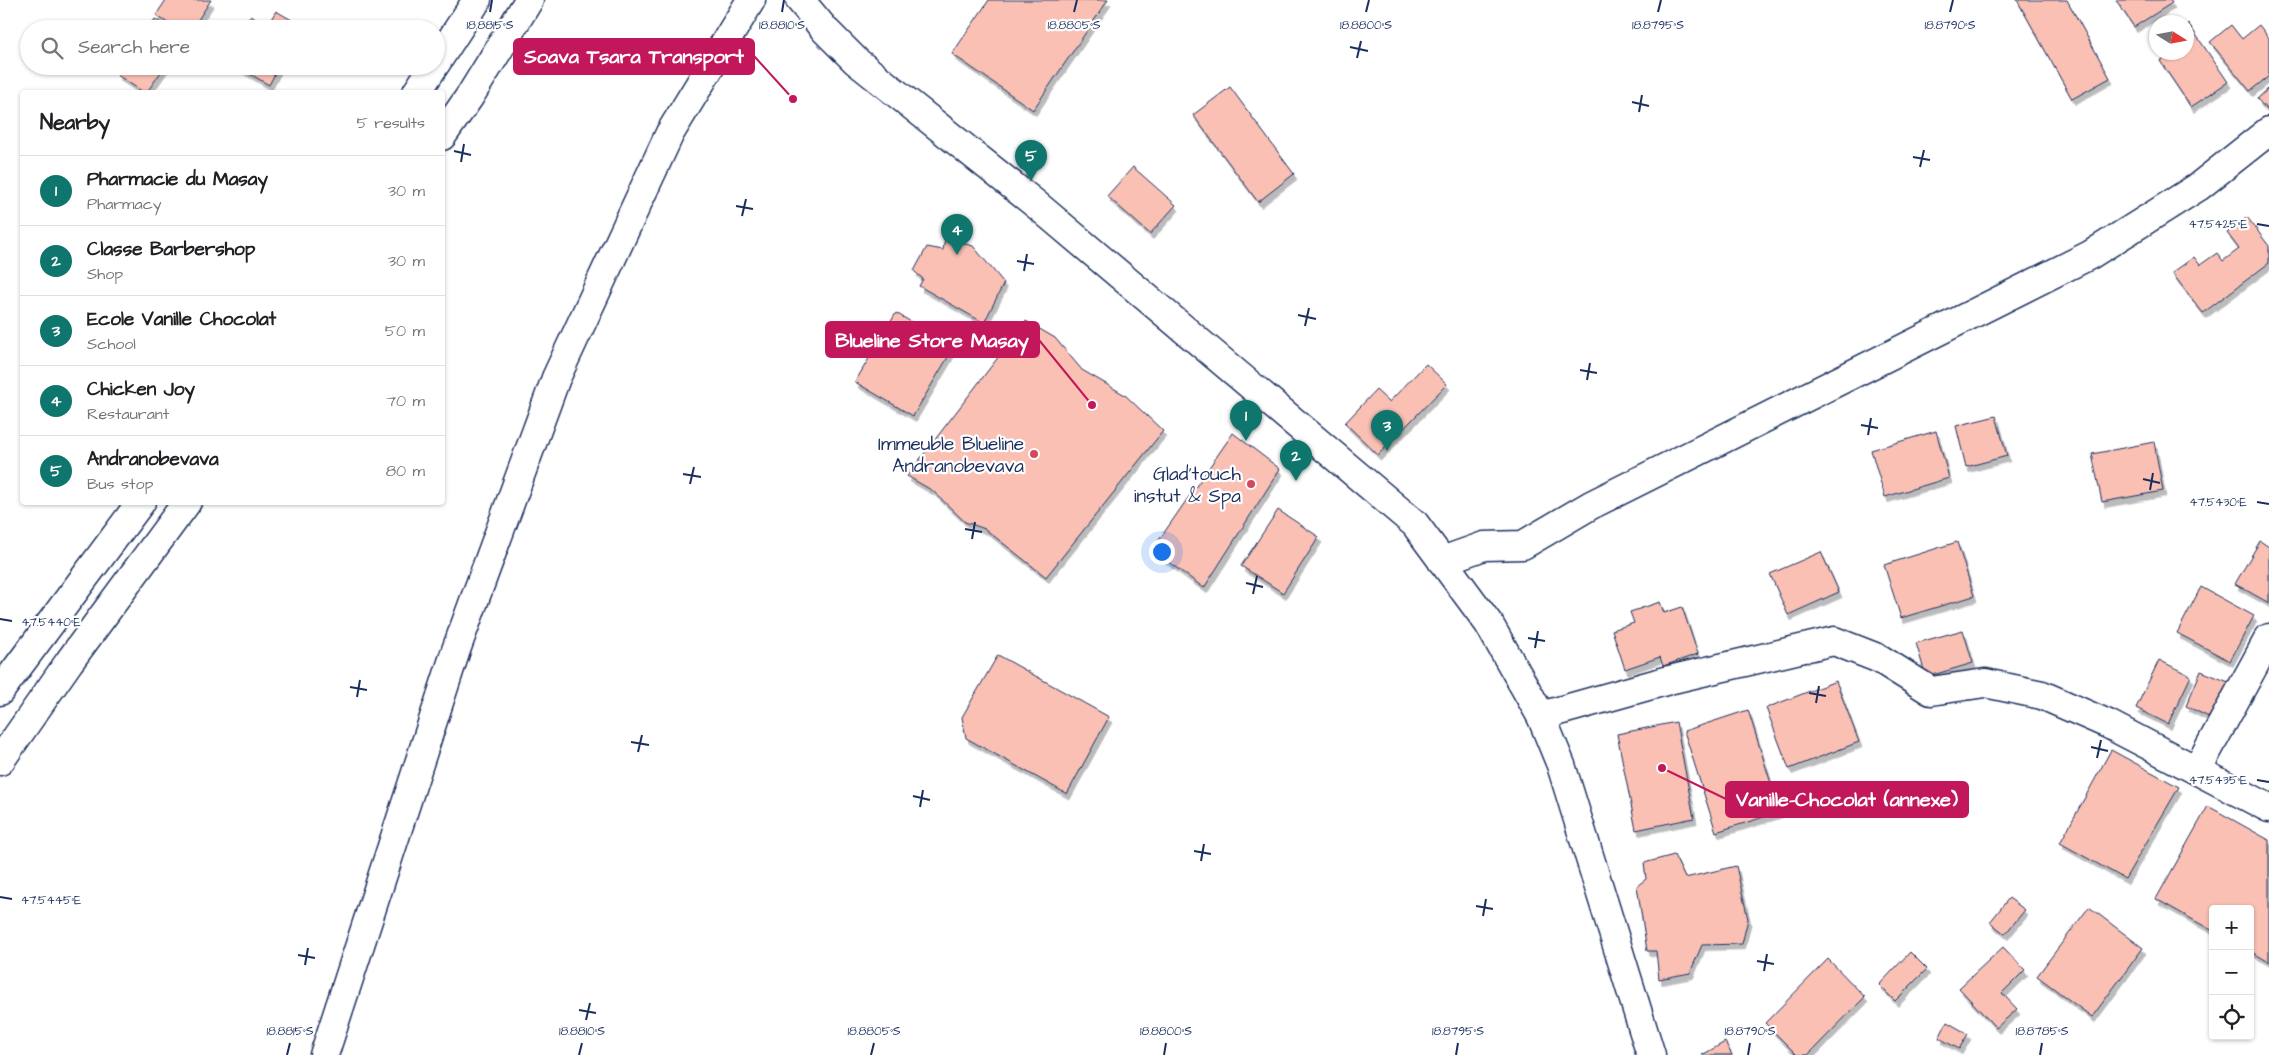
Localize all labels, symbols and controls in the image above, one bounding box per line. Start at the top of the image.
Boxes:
north arrow [2149,15,2194,60]
text: 18.8815°S [467,17,514,34]
text: 18.8810°S [759,17,805,34]
text: 18.8805°S [1048,17,1101,34]
text: 18.8800°S [1340,17,1392,34]
text: 18.8795°S [1632,17,1684,34]
text: 18.8790°S [1925,17,1976,34]
search box [20,20,445,75]
icon: search [38,34,66,62]
text: Search here [78,34,190,61]
callout: Soava Tsara Transport [514,39,754,74]
text: Soava Tsara Transport [523,43,745,71]
text: Nearby [40,108,110,137]
text: 5 results [357,112,425,134]
pin: 5 [1015,140,1047,181]
text: Pharmacie du Masay [87,166,268,193]
text: 1 [55,180,57,202]
text: 30 m [388,180,425,202]
text: Pharmacy [87,193,162,215]
pin: 4 [941,214,973,255]
text: 47.5425°E [2188,216,2248,233]
text: Classe Barbershop [87,236,255,263]
text: 2 [51,250,61,272]
text: 30 m [388,250,425,272]
text: Shop [87,263,123,285]
text: Ecole Vanille Chocolat [87,306,276,333]
text: 3 [52,320,60,342]
text: 50 m [385,320,425,342]
callout: Blueline Store Masay [826,322,1039,357]
text: Blueline Store Masay [835,327,1029,356]
text: School [87,333,136,355]
text: Chicken Joy [87,376,195,403]
text: 4 [51,390,61,412]
text: 70 m [386,390,425,412]
pin: 1 [1230,400,1262,441]
text: Restaurant [87,403,169,425]
pin: 3 [1371,410,1403,451]
place label: Immeuble Blueline Andranobevava [878,431,1024,480]
pin: 2 [1280,440,1312,481]
text: Andranobevava [87,446,219,473]
marker: Immeuble Blueline Andranobevava [1028,448,1040,460]
text: 5 [50,460,62,482]
text: 80 m [386,460,425,482]
place label: Glad'touch instut & Spa [1134,461,1242,510]
text: Bus stop [87,473,153,495]
marker: Glad'touch instut & Spa [1245,478,1257,490]
text: 47.5430°E [2189,494,2247,511]
your location [1149,539,1175,565]
text: 47.5440°E [21,614,81,631]
text: 47.5435°E [2189,772,2247,789]
callout: Vanille-Chocolat (annexe) [1726,782,1968,817]
text: Vanille-Chocolat (annexe) [1735,786,1958,814]
text: 47.5445°E [21,892,81,909]
map controls [2209,905,2254,1040]
button: + [2209,905,2254,950]
button: − [2209,950,2254,995]
button: locate [2209,995,2254,1040]
text: 18.8815°S [267,1023,314,1040]
text: 18.8810°S [559,1023,605,1040]
text: 18.8805°S [848,1023,901,1040]
text: 18.8800°S [1140,1023,1192,1040]
text: 18.8795°S [1432,1023,1484,1040]
text: 18.8790°S [1725,1023,1776,1040]
text: 18.8785°S [2016,1023,2069,1040]

